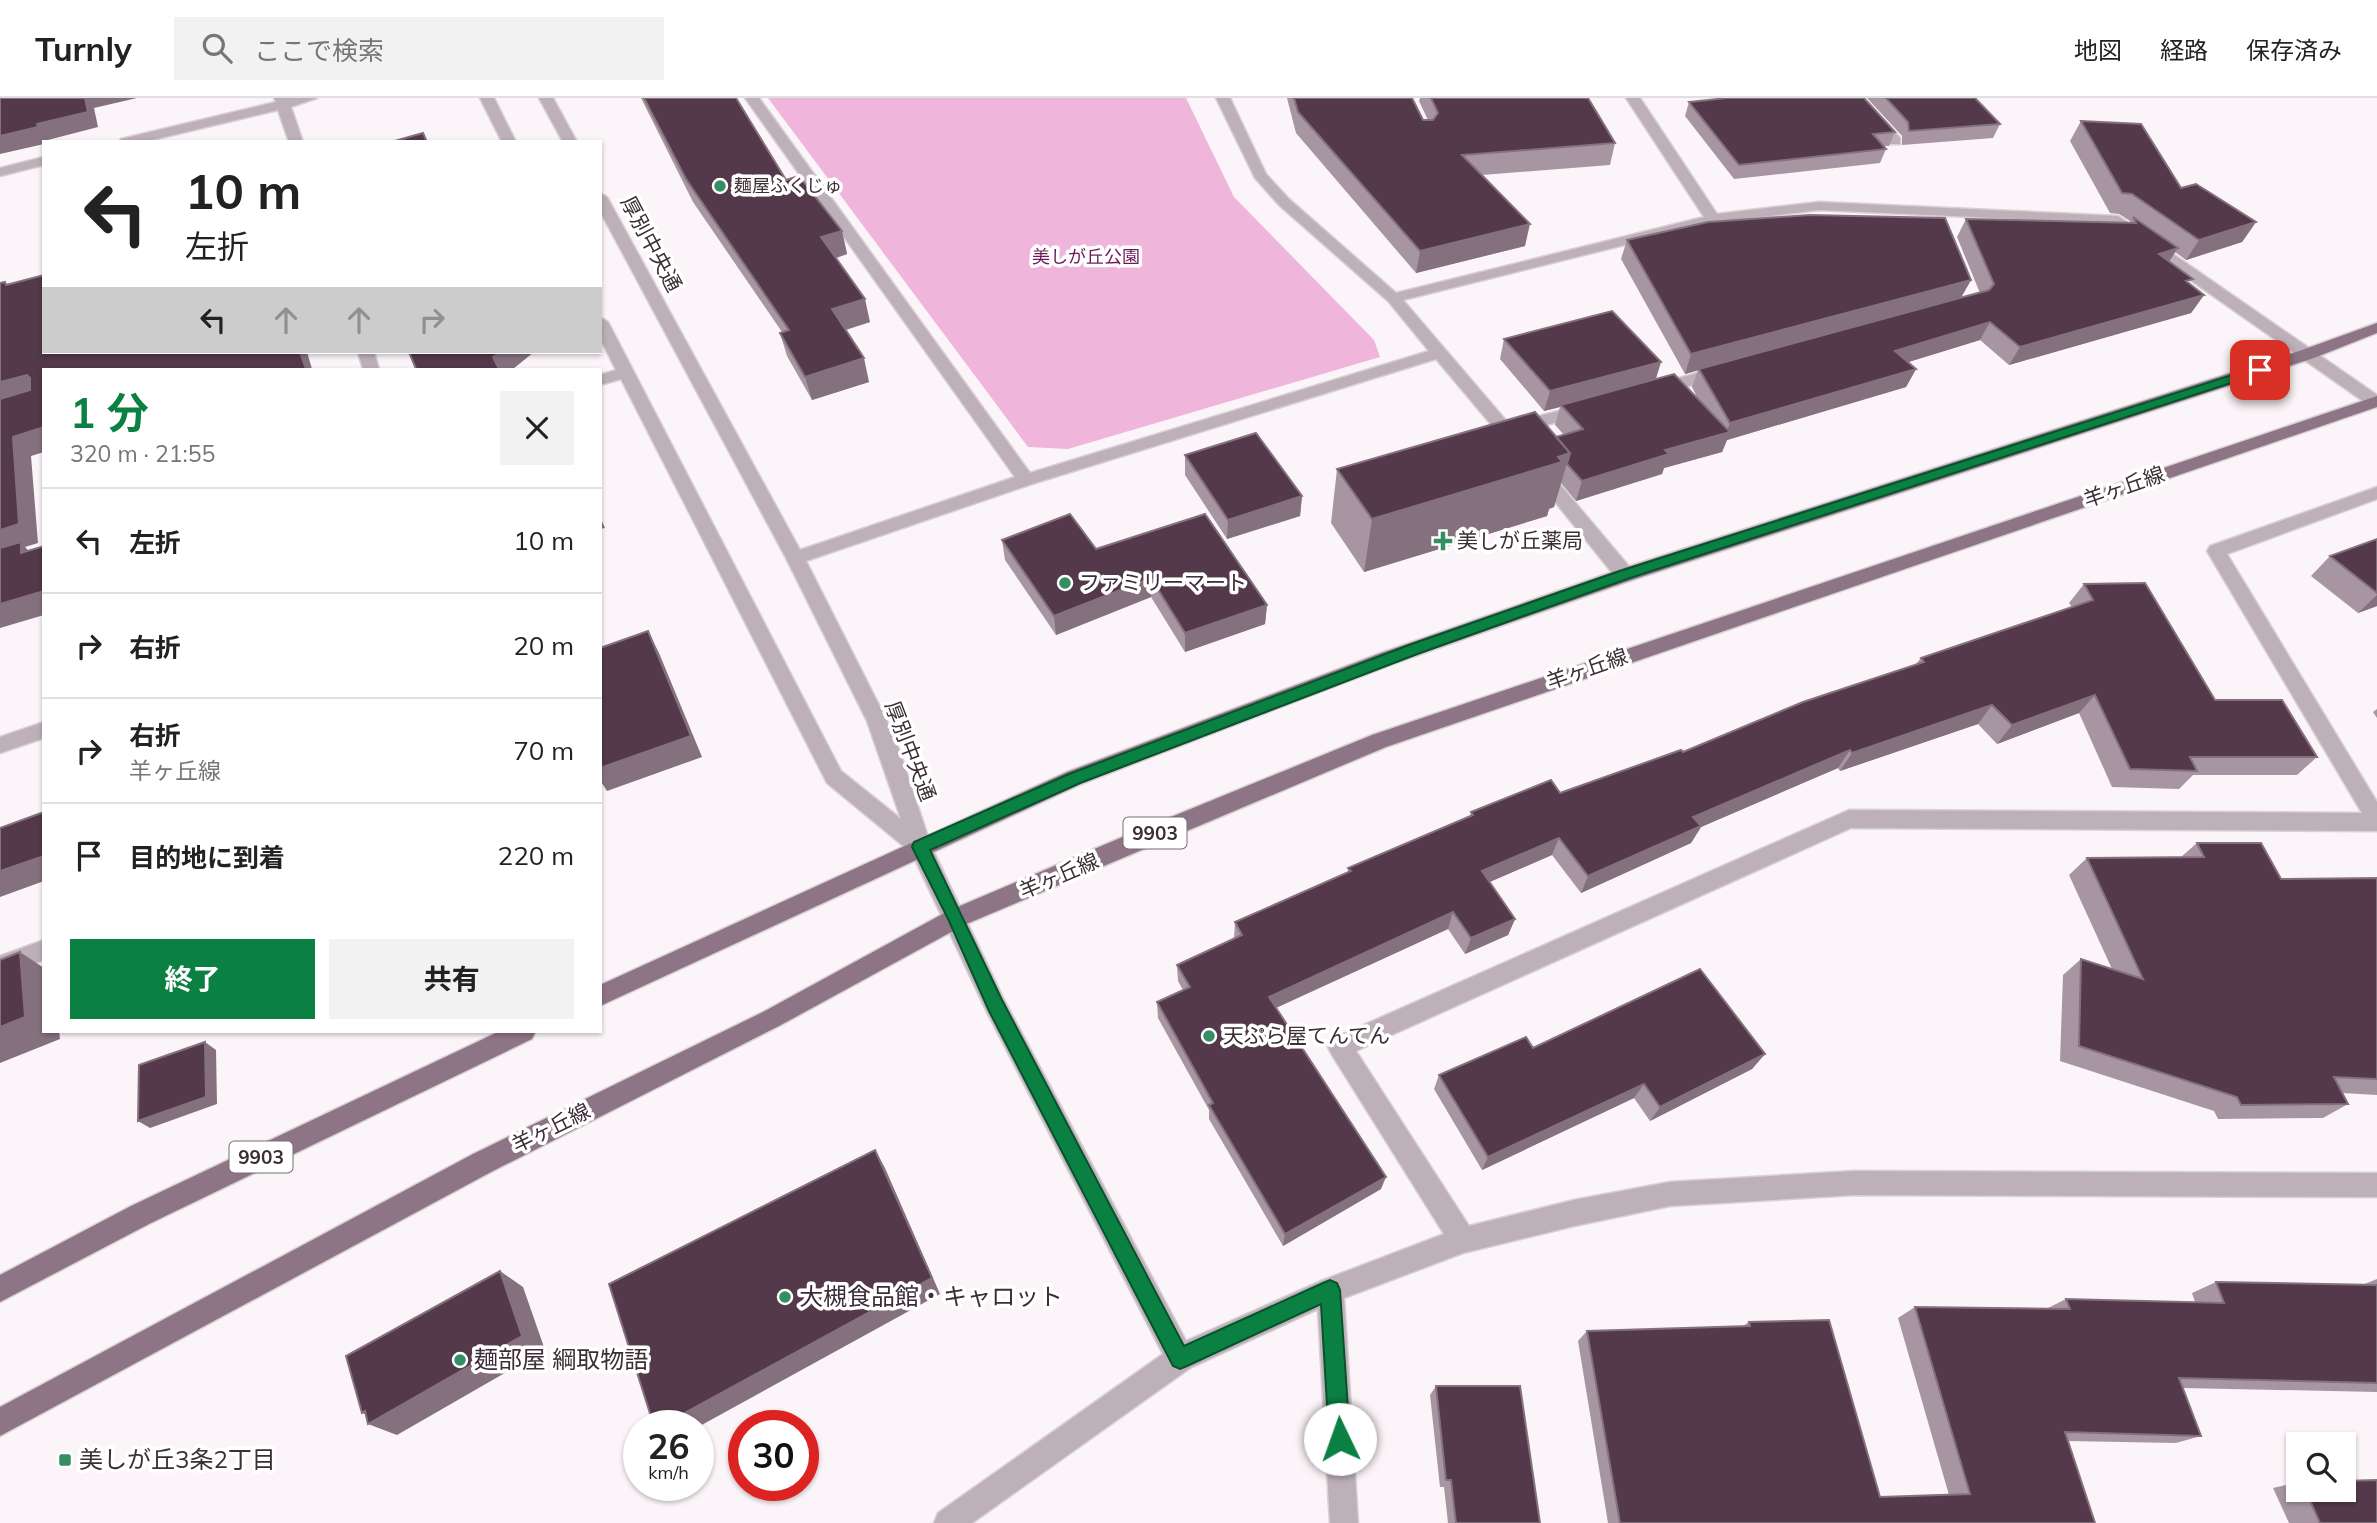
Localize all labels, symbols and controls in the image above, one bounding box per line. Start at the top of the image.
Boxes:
search box [174,17,664,80]
text: Turnly [35,28,132,69]
icon: search [198,29,236,67]
text: ここで検索 [254,34,384,67]
text: 地図 [2074,35,2122,65]
text: 経路 [2160,35,2208,65]
text: 保存済み [2246,35,2342,65]
text: 10 m [185,160,301,221]
icon: left [70,168,161,259]
place label: 麺屋ふくじゅ [734,174,842,197]
marker: 麺屋ふくじゅ [712,178,728,194]
street label: 厚別中央通 [616,191,688,296]
text: 左折 [185,226,249,266]
park label: 美しが丘公園 [1032,245,1140,268]
icon: left [194,301,232,339]
icon: ahead [267,301,305,339]
icon: ahead [340,301,378,339]
icon: right [413,301,451,339]
pin [2230,340,2290,400]
icon: arrive [2241,351,2279,389]
text: 1 分 [70,386,149,439]
button: close [500,391,574,465]
text: 320 m · 21:55 [70,439,215,468]
street label: 羊ヶ丘線 [2080,460,2168,512]
icon: left [70,522,108,560]
text: 10 m [513,524,574,557]
text: 左折 [129,526,181,559]
place label: 美しが丘薬局 [1457,527,1583,553]
marker: 美しが丘薬局 [1435,533,1451,549]
place label: ファミリーマート [1079,569,1247,595]
marker: ファミリーマート [1057,575,1073,591]
icon: right [70,627,108,665]
text: 20 m [513,629,574,662]
text: 右折 [129,631,181,664]
street label: 羊ヶ丘線 [1543,642,1631,694]
street label: 厚別中央通 [880,697,942,804]
text: 右折 [129,719,181,752]
icon: right [70,732,108,770]
text: 70 m [513,734,574,767]
text: 羊ヶ丘線 [129,756,221,785]
road number: 9903 [1124,818,1186,848]
icon: arrive [70,837,108,875]
text: 220 m [498,839,574,872]
text: 目的地に到着 [129,841,285,874]
street label: 羊ヶ丘線 [1015,847,1102,903]
button: 終了 [70,939,315,1019]
button: 共有 [329,939,574,1019]
place label: 天ぷら屋てんてん [1223,1022,1390,1048]
marker: 天ぷら屋てんてん [1201,1028,1217,1044]
street label: 羊ヶ丘線 [507,1097,594,1157]
road number: 9903 [230,1142,292,1172]
place label: 大槻食品館・キャロット [799,1281,1063,1311]
marker: 大槻食品館・キャロット [777,1289,793,1305]
place label: 麺部屋 綱取物語 [474,1344,648,1374]
marker: 麺部屋 綱取物語 [452,1352,468,1368]
position arrow [1303,1402,1377,1476]
speed limit sign: 30 [728,1410,819,1501]
text: 26 [647,1424,690,1468]
map controls [2286,1432,2356,1502]
button: search [2286,1432,2356,1502]
place label: 美しが丘3条2丁目 [79,1444,276,1474]
marker: 美しが丘3条2丁目 [57,1452,73,1468]
text: km/h [648,1461,689,1484]

